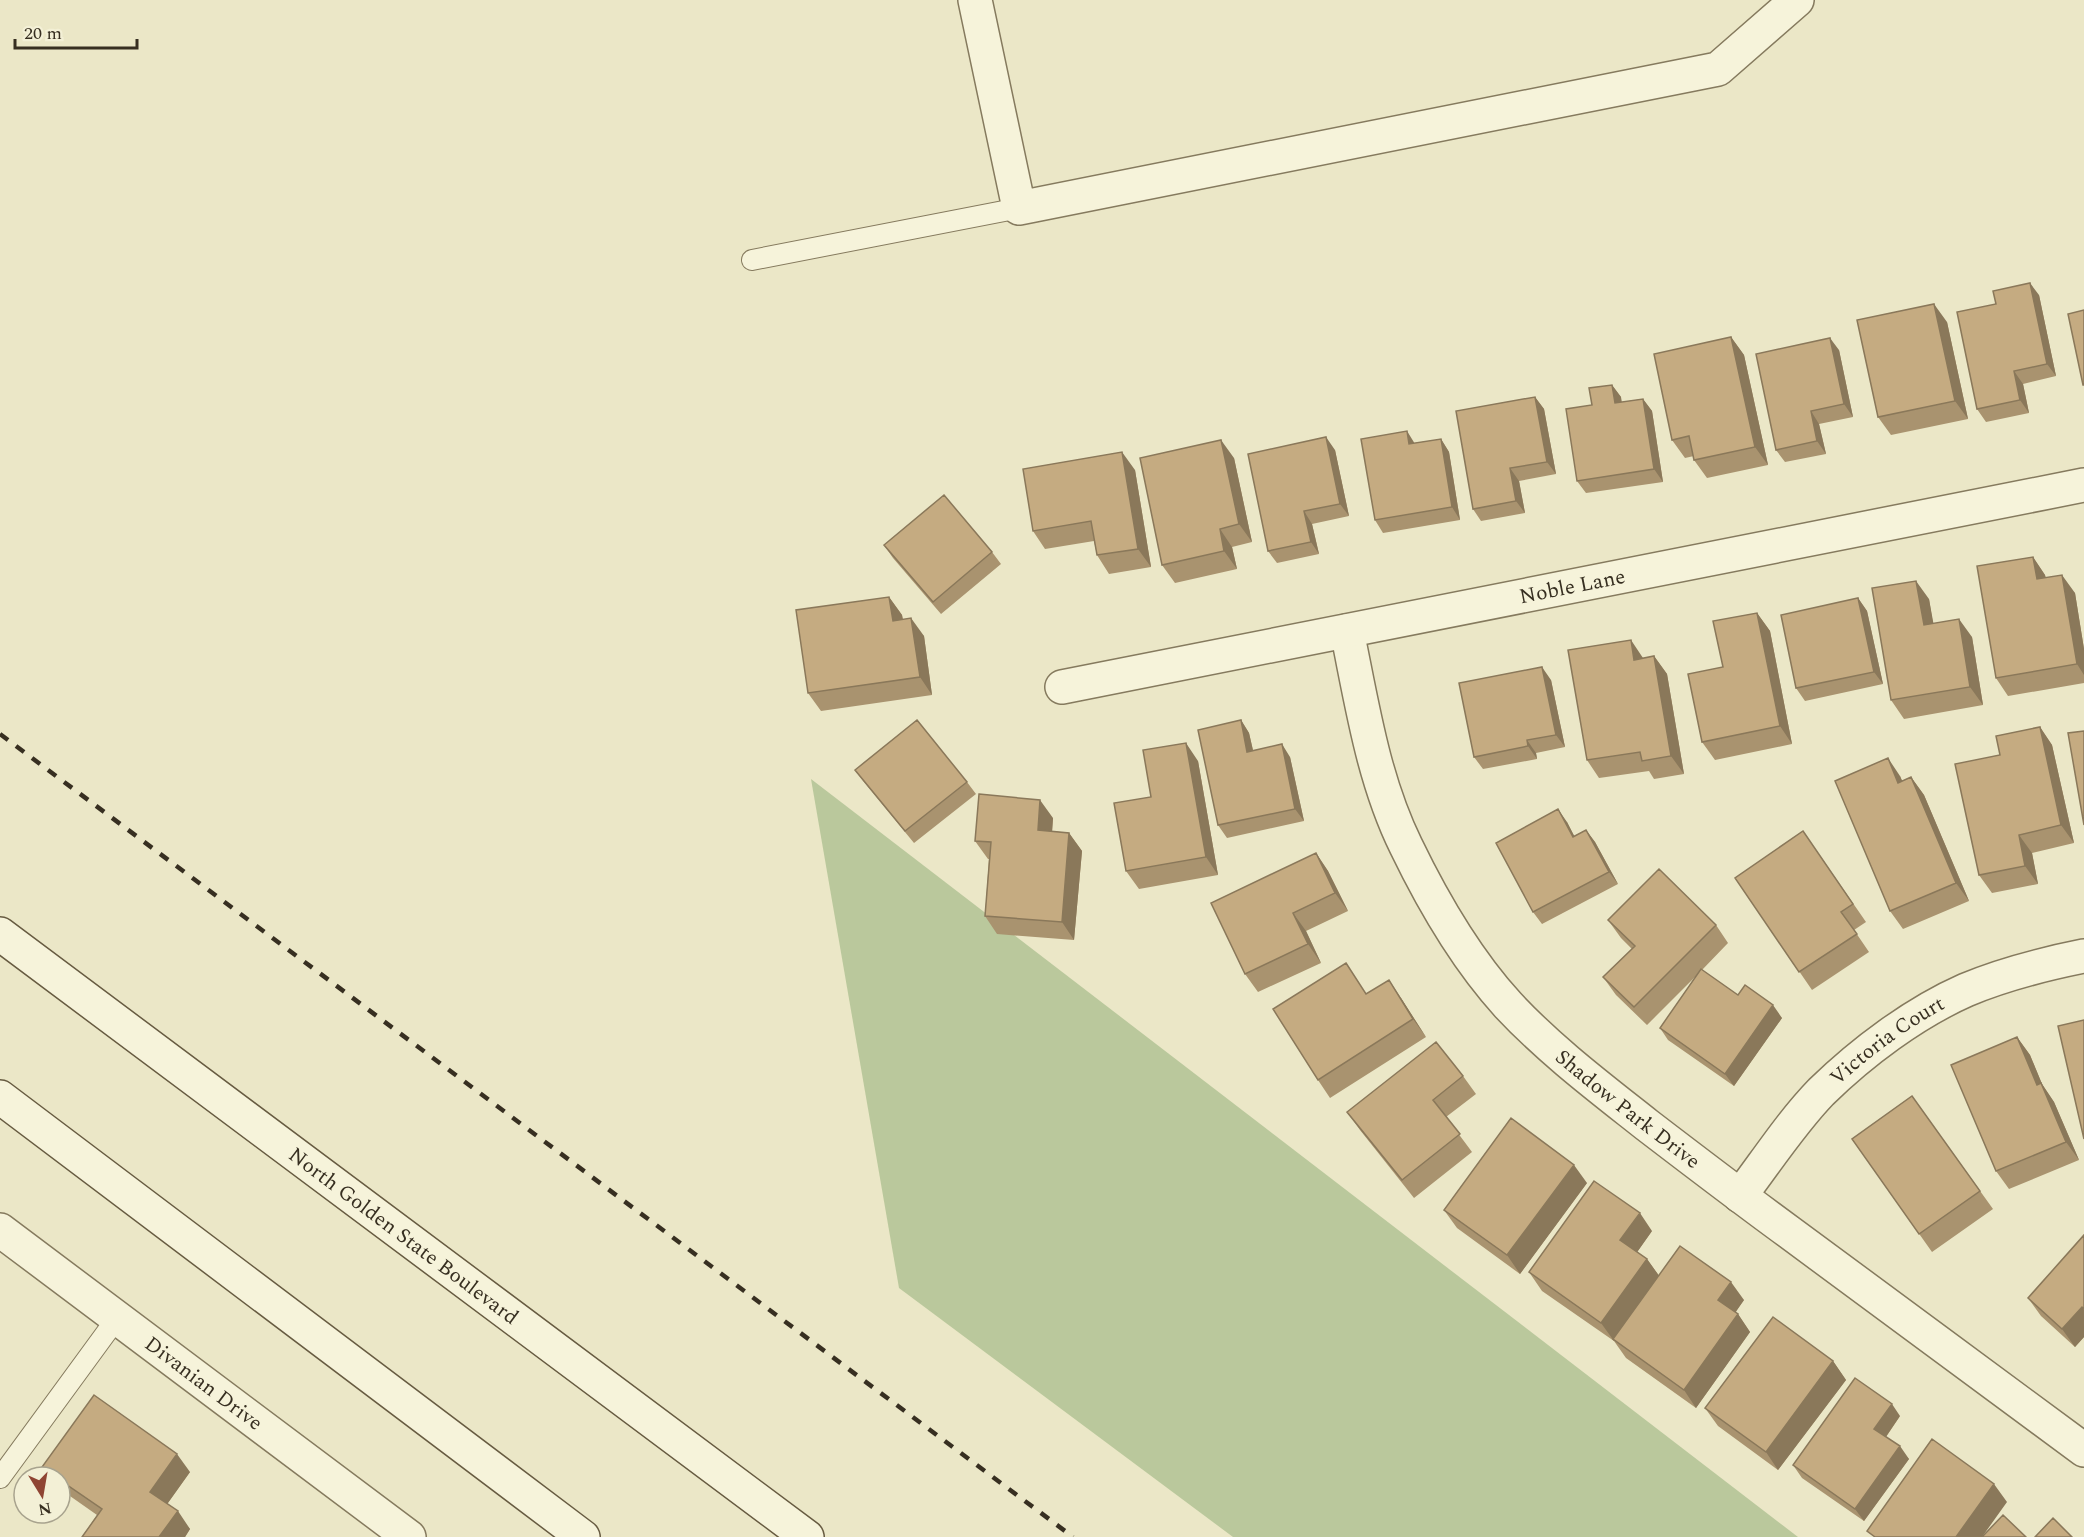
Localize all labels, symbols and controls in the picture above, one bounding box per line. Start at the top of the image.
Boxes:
scale bar [15,12,136,50]
text: 20 m [24,20,62,47]
street label: Noble Lane [1517,561,1628,613]
street label: Victoria Court [1823,988,1951,1093]
street label: Shadow Park Drive [1547,1042,1707,1177]
street label: North Golden State Boulevard [281,1140,525,1333]
street label: Divanian Drive [137,1329,269,1439]
north arrow [12,1465,72,1525]
text: N [36,1496,53,1522]

